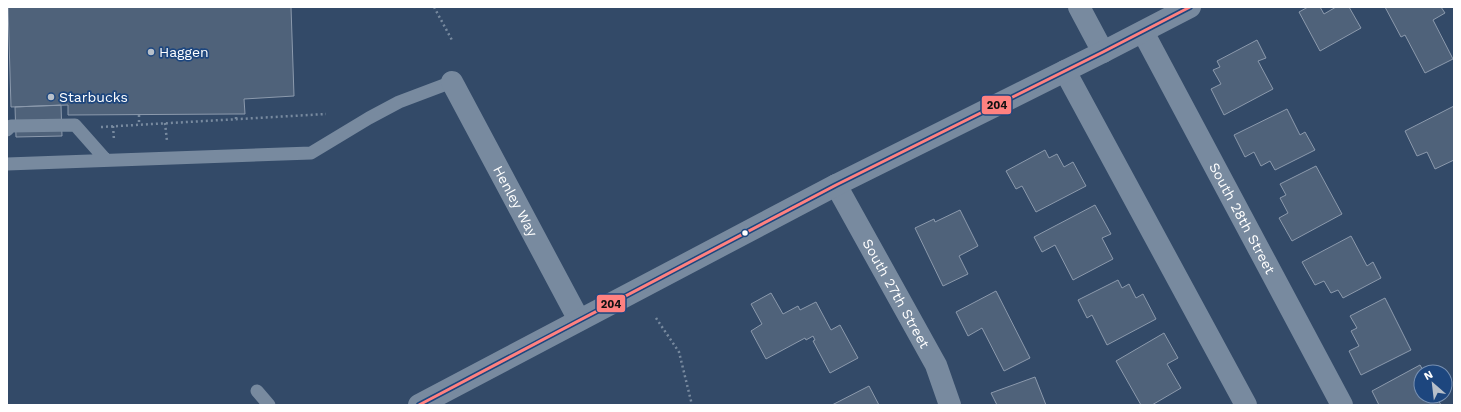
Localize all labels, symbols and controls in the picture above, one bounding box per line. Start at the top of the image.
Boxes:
place label: Haggen [159,44,209,60]
marker: Haggen [146,47,156,57]
place label: Starbucks [59,89,128,105]
marker: Starbucks [46,92,56,102]
line badge: 204 [981,95,1012,115]
text: 204 [987,99,1007,112]
street label: South 28th Street [1206,160,1279,277]
street label: Henley Way [490,163,541,240]
unlabelled marker [740,228,750,238]
street label: South 27th Street [859,236,933,351]
line badge: 204 [596,294,626,313]
text: 204 [601,298,621,311]
north arrow [1413,364,1453,404]
text: N [1422,368,1435,383]

